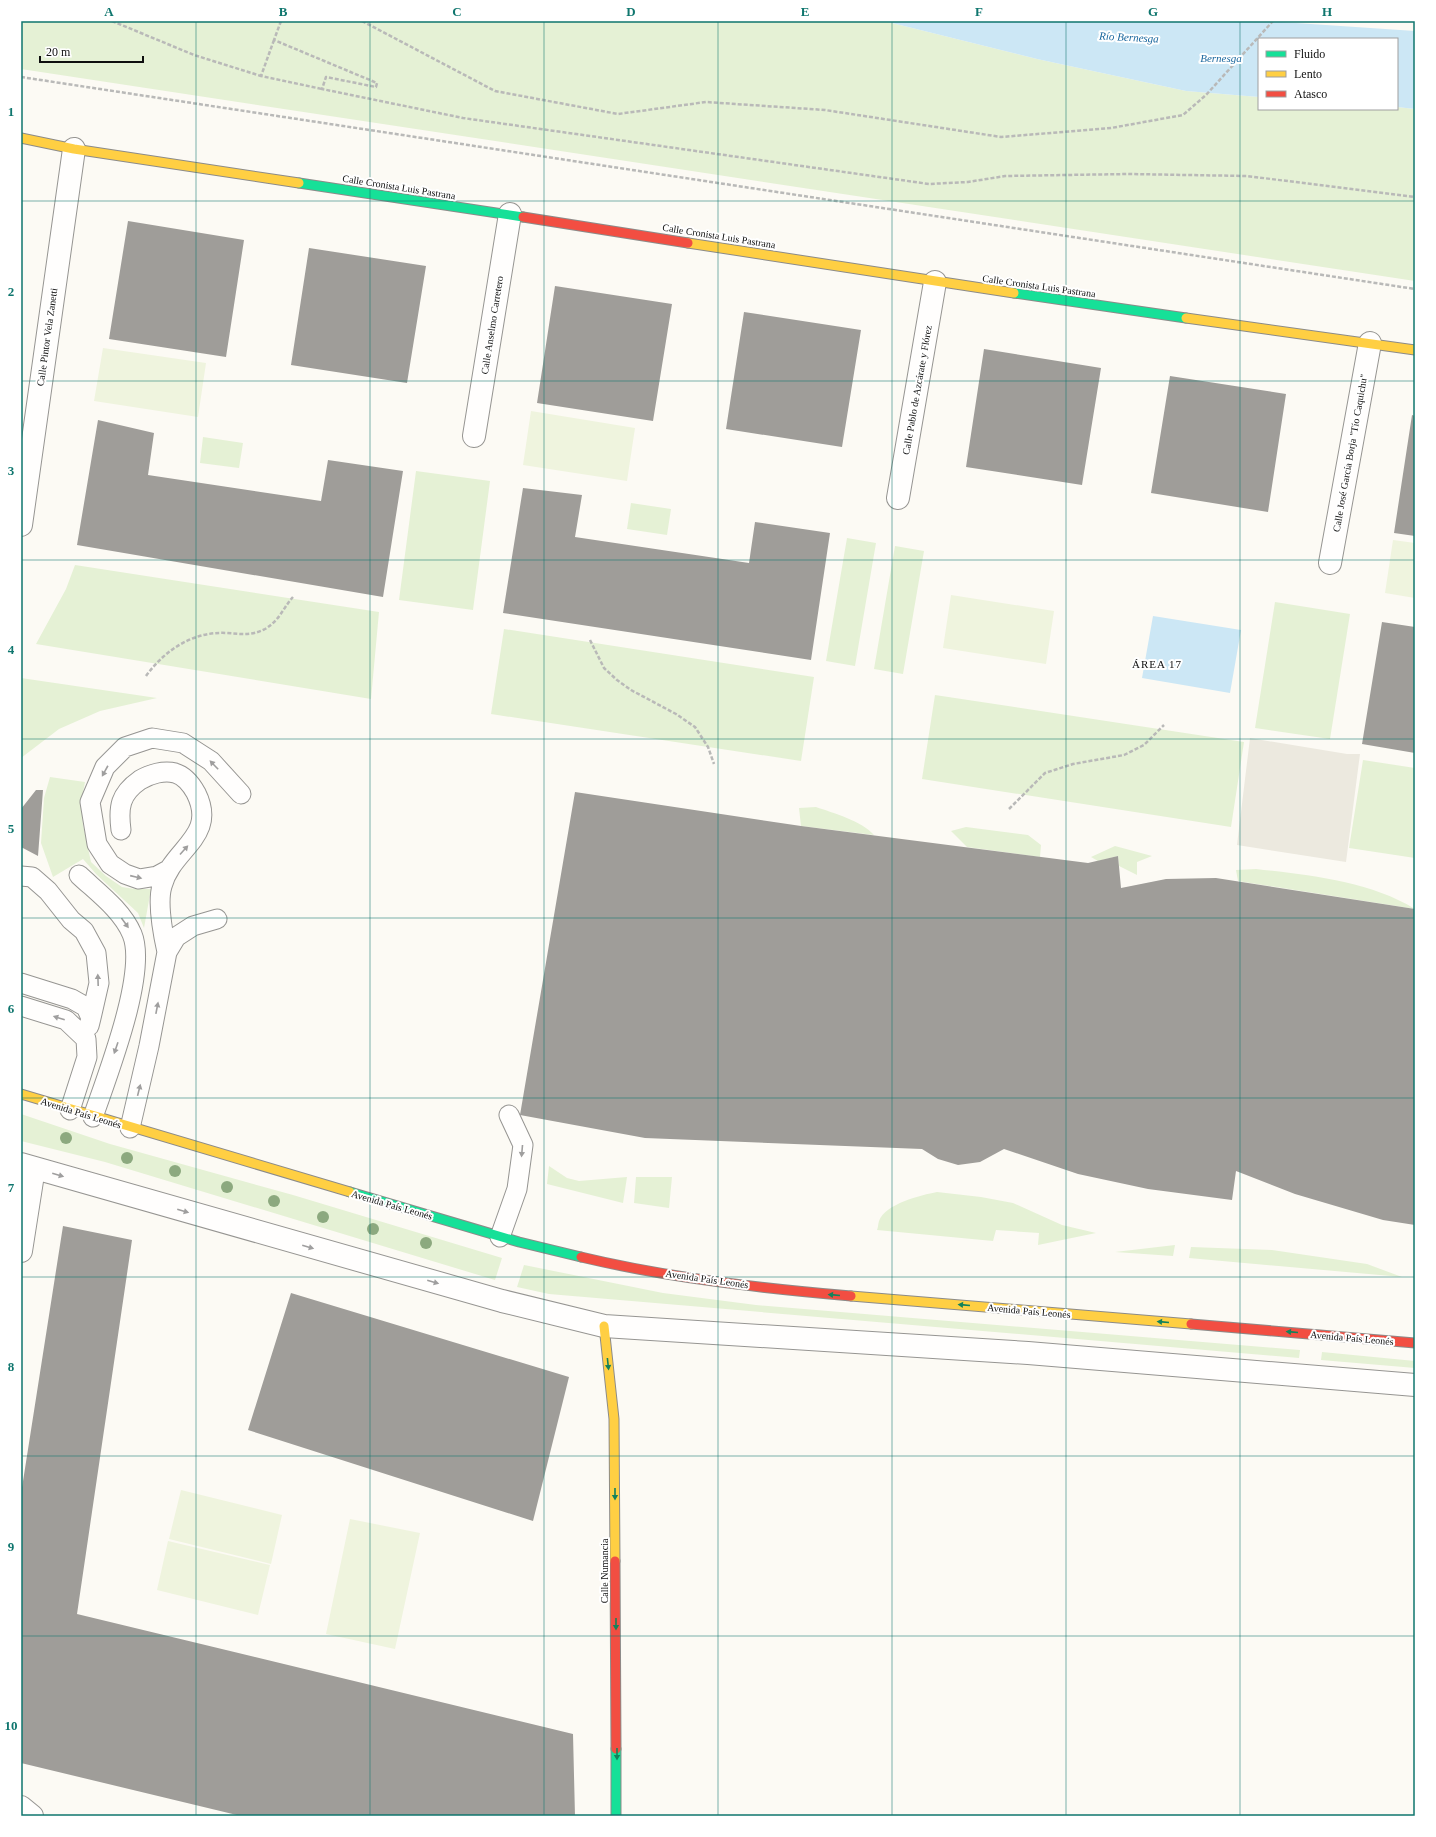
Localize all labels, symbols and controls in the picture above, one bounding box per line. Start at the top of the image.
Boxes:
text: A [104,4,114,19]
text: B [279,4,288,19]
text: C [452,4,462,19]
text: D [626,4,636,19]
text: E [801,4,809,19]
text: F [975,4,983,19]
text: G [1148,4,1158,19]
text: H [1322,4,1332,19]
water label: Río Bernesga [1098,29,1160,45]
scale bar [40,38,143,64]
legend [1258,38,1398,110]
text: 20 m [46,45,71,59]
text: Fluido [1294,47,1325,61]
water label: Bernesga [1200,52,1242,64]
text: Lento [1294,67,1322,81]
text: Atasco [1294,87,1327,101]
text: 1 [8,104,14,119]
street label: Calle Cronista Luis Pastrana [342,173,457,201]
street label: Calle Cronista Luis Pastrana [662,222,777,250]
street label: Calle Cronista Luis Pastrana [982,273,1097,299]
street label: Calle Anselmo Carretero [479,275,505,375]
text: 2 [8,284,14,299]
street label: Calle Pintor Vela Zanetti [35,287,59,387]
street label: Calle Pablo de Azcárate y Flórez [900,324,934,456]
street label: Calle José García Borja "Tío Caquichu" [1331,373,1369,533]
text: 3 [8,463,15,478]
text: 4 [8,642,15,657]
district label: ÁREA 17 [1132,658,1182,670]
one-way arrow [210,760,219,770]
one-way arrow [101,765,108,777]
text: 5 [8,821,15,836]
one-way arrow [179,845,188,855]
one-way arrow [129,874,142,880]
one-way arrow [121,918,129,929]
one-way arrow [95,973,102,986]
text: 6 [8,1001,15,1016]
one-way arrow [154,1002,160,1014]
one-way arrow [52,1015,64,1021]
one-way arrow [113,1043,119,1055]
one-way arrow [137,1084,143,1096]
street label: Avenida País Leonés [39,1096,123,1131]
one-way arrow [519,1145,525,1157]
one-way arrow [53,1172,65,1178]
text: 7 [8,1180,15,1195]
street label: Avenida País Leonés [350,1188,434,1222]
one-way arrow [178,1208,190,1214]
one-way arrow [303,1244,315,1250]
street label: Avenida País Leonés [665,1268,749,1290]
one-way arrow [428,1279,440,1285]
one-way arrow [828,1291,840,1298]
one-way arrow [958,1302,970,1309]
street label: Avenida País Leonés [987,1302,1071,1320]
one-way arrow [1157,1318,1169,1325]
one-way arrow [1286,1329,1299,1336]
street label: Avenida País Leonés [1310,1329,1394,1347]
one-way arrow [605,1358,611,1370]
text: 8 [8,1359,15,1374]
one-way arrow [612,1488,618,1501]
street label: Calle Numancia [599,1538,610,1603]
text: 9 [8,1539,15,1554]
one-way arrow [613,1618,619,1631]
text: 10 [5,1718,18,1733]
one-way arrow [614,1748,620,1761]

